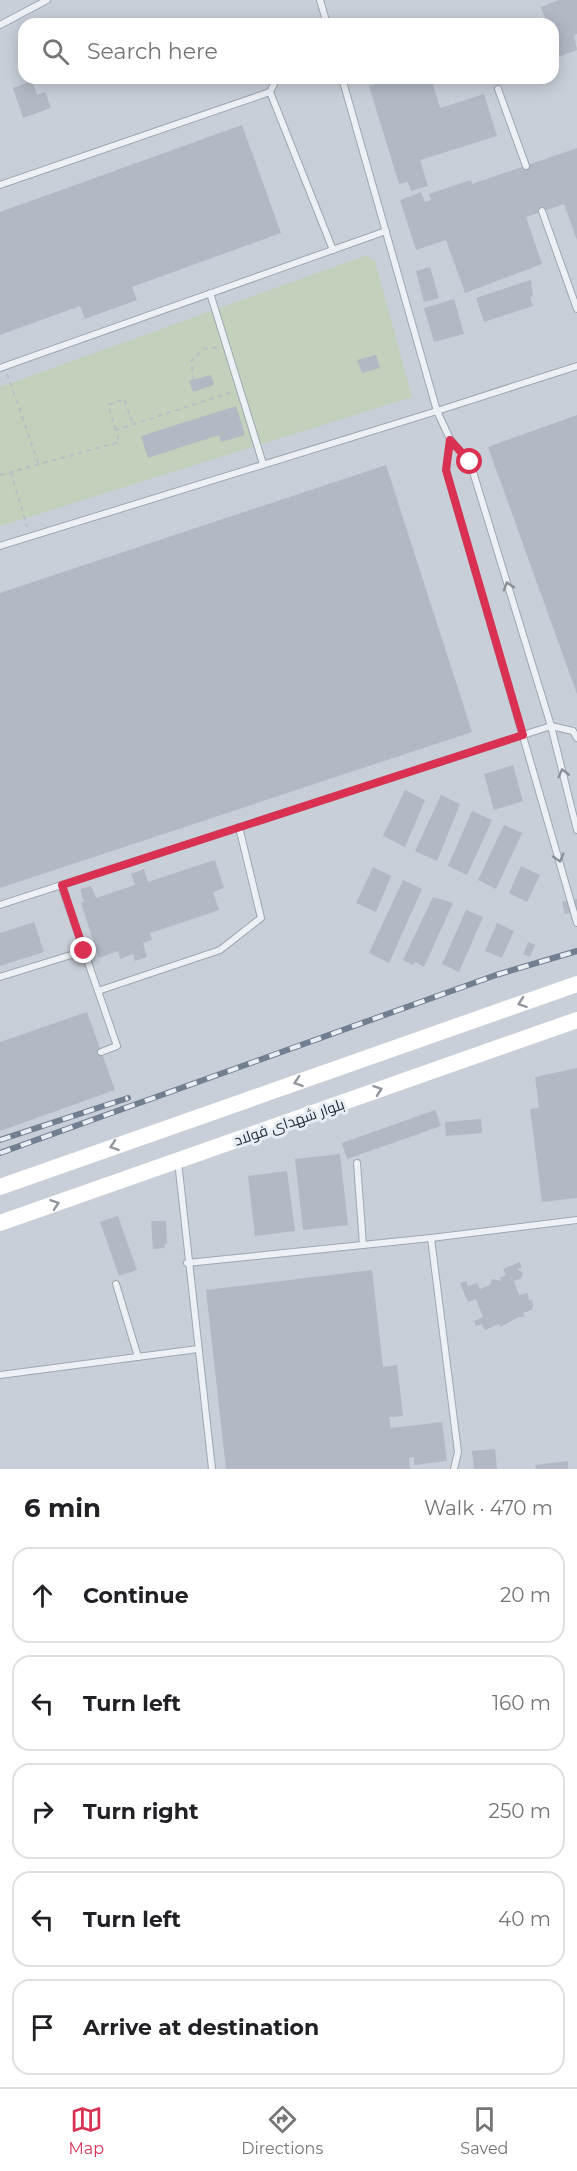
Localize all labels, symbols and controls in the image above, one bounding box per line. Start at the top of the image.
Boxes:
search box [18,18,559,84]
icon: search [39,35,72,68]
text: Search here [87,38,218,65]
route start [456,448,482,474]
one-way arrow [503,581,515,592]
one-way arrow [557,768,570,778]
one-way arrow [552,852,564,863]
route end [70,937,96,963]
one-way arrow [517,996,528,1008]
one-way arrow [293,1074,304,1087]
one-way arrow [372,1085,383,1098]
street label: بلوار شهدای فولاد [231,1094,347,1151]
one-way arrow [109,1139,120,1152]
one-way arrow [49,1198,60,1211]
text: 6 min [24,1492,101,1524]
text: Walk · 470 m [424,1496,553,1520]
icon: ahead [26,1579,59,1612]
text: Continue [83,1582,189,1609]
text: 20 m [500,1583,551,1607]
icon: left [26,1687,59,1720]
text: Turn left [83,1690,181,1717]
text: 160 m [492,1691,551,1715]
icon: right [26,1795,59,1828]
text: Turn right [83,1798,198,1825]
text: 250 m [489,1799,551,1823]
icon: left [26,1903,59,1936]
text: Turn left [83,1906,181,1933]
text: 40 m [498,1907,551,1931]
icon: arrive [26,2011,59,2044]
text: Arrive at destination [83,2014,319,2041]
tab: Map [69,2103,104,2158]
tab: Directions [241,2103,323,2158]
tab: Saved [460,2103,508,2158]

